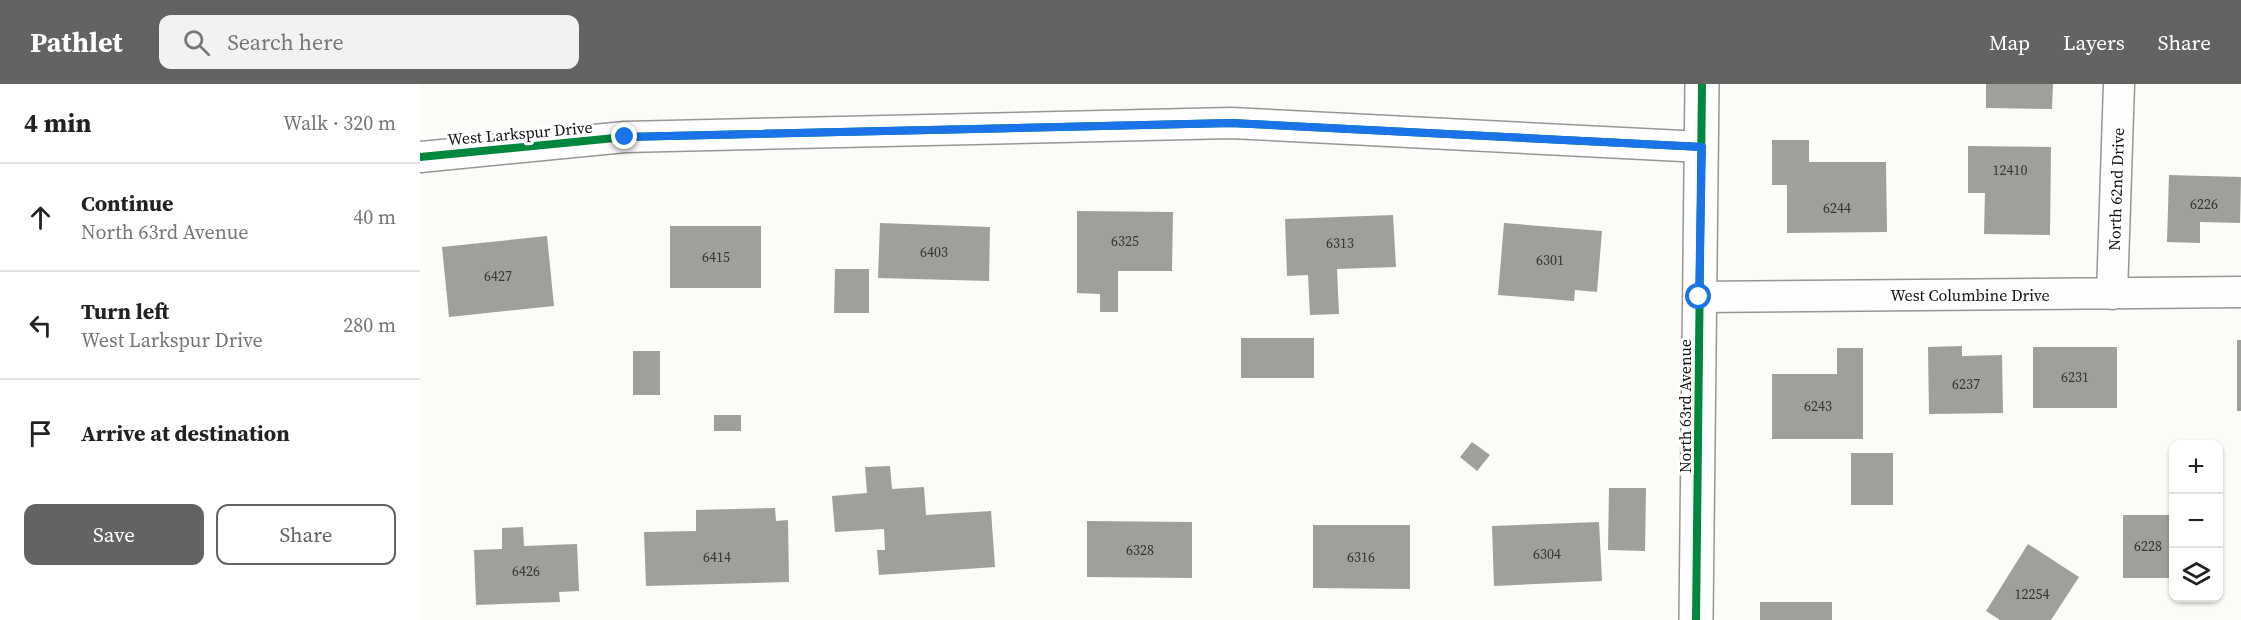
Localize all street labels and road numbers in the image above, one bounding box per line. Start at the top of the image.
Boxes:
street label: West Larkspur Drive [447,116,593,150]
street label: North 62nd Drive [2103,127,2129,251]
street label: West Columbine Drive [1890,284,2050,306]
street label: North 63rd Avenue [1674,339,1696,473]

